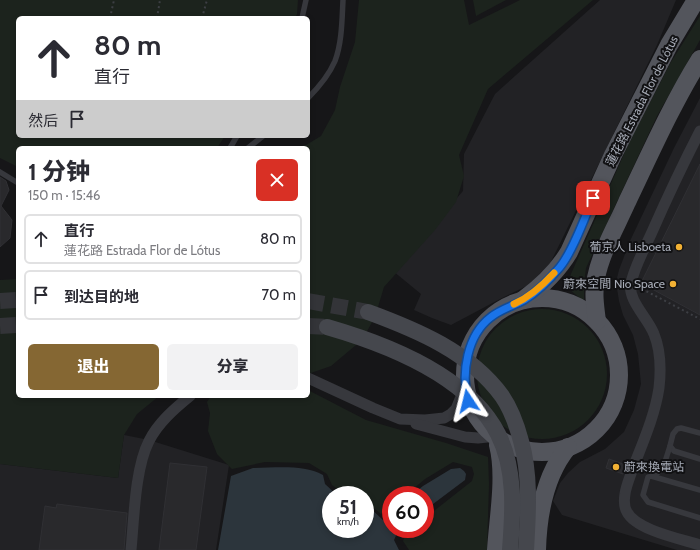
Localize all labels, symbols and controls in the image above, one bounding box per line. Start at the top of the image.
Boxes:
text: 80 m [94,28,161,62]
icon: ahead [28,32,80,84]
street label: 蓮花路 Estrada Flor de Lótus [602,33,681,168]
text: 直行 [94,66,130,88]
icon: arrive [66,108,88,130]
text: 然后 [28,112,58,130]
text: 1 分钟 [28,157,90,186]
button: close [256,159,298,201]
pin [576,181,610,215]
text: 150 m · 15:46 [28,187,101,203]
icon: arrive [582,187,604,209]
text: 直行 [64,222,94,240]
icon: ahead [30,228,52,250]
text: 80 m [260,230,296,248]
place label: 葡京人 Lisboeta [590,239,671,254]
text: 蓮花路 Estrada Flor de Lótus [64,242,220,258]
marker: 葡京人 Lisboeta [674,242,684,252]
place label: 蔚來空間 Nio Space [563,276,665,291]
marker: 蔚來空間 Nio Space [668,279,678,289]
icon: arrive [30,284,52,306]
text: 70 m [262,286,296,304]
text: 到达目的地 [64,288,139,306]
button: 退出 [28,344,159,390]
button: 分享 [167,344,298,390]
position arrow [447,380,489,422]
place label: 蔚來換電站 [624,459,684,474]
marker: 蔚來換電站 [611,462,621,472]
speed limit sign: 60 [382,486,434,538]
text: 51 [339,495,357,519]
text: km/h [337,515,359,528]

